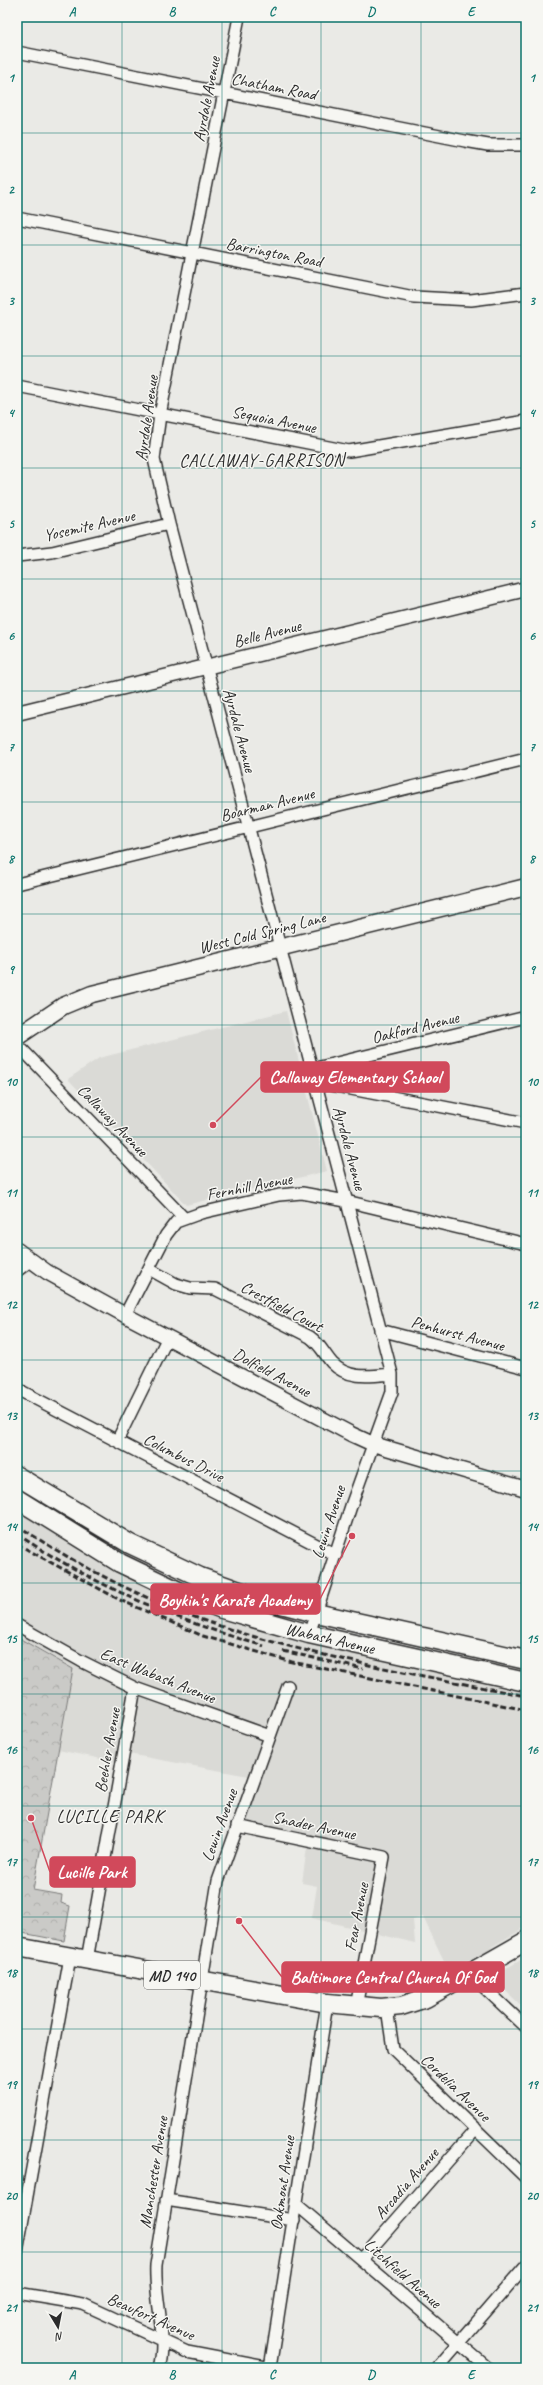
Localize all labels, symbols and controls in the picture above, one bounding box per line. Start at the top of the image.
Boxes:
text: A [69,4,77,20]
text: B [169,4,177,20]
text: C [269,4,277,20]
text: D [367,4,376,20]
text: E [468,4,477,20]
street label: Ayrdale Avenue [188,53,225,143]
street label: Chatham Road [230,68,321,106]
text: 1 [8,70,16,86]
text: 1 [529,70,537,86]
text: 2 [8,182,15,198]
text: 2 [529,182,536,198]
street label: Barrington Road [224,233,326,273]
text: 3 [8,293,15,309]
text: 3 [529,293,536,309]
street label: Ayrdale Avenue [130,373,163,462]
street label: Sequoia Avenue [230,401,319,438]
text: 4 [8,405,16,421]
text: 4 [529,405,537,421]
district label: CALLAWAY-GARRISON [179,449,347,471]
street label: Yosemite Avenue [42,504,138,546]
text: 5 [8,516,15,532]
text: 5 [529,516,536,532]
street label: Belle Avenue [231,615,305,652]
text: 6 [8,628,15,644]
text: 6 [529,628,536,644]
street label: Ayrdale Avenue [218,686,261,776]
text: 7 [8,739,15,755]
text: 7 [529,739,536,755]
street label: Boarman Avenue [218,782,318,826]
text: 8 [8,851,16,867]
text: 8 [529,851,537,867]
street label: West Cold Spring Lane [197,906,329,958]
text: 9 [8,962,15,978]
text: 9 [529,962,536,978]
street label: Oakford Avenue [369,1006,462,1048]
callout: Callaway Elementary School [261,1062,449,1092]
text: Callaway Elementary School [269,1066,445,1088]
text: 10 [5,1074,18,1090]
text: 10 [526,1074,539,1090]
street label: Callaway Avenue [73,1080,153,1162]
street label: Ayrdale Avenue [328,1104,371,1194]
street label: Fernhill Avenue [205,1168,295,1205]
text: 11 [5,1185,19,1201]
text: 11 [526,1185,540,1201]
street label: Crestfield Court [237,1276,329,1338]
text: 12 [5,1297,18,1313]
text: 12 [526,1297,539,1313]
street label: Penhurst Avenue [409,1311,508,1356]
street label: Dolfield Avenue [229,1343,315,1402]
text: 13 [5,1408,18,1424]
text: 13 [526,1408,539,1424]
street label: Columbus Drive [140,1428,229,1487]
street label: Lewin Avenue [307,1482,351,1561]
text: 14 [5,1519,19,1535]
text: 14 [526,1519,540,1535]
callout: Boykin's Karate Academy [151,1584,320,1614]
text: Boykin's Karate Academy [158,1589,313,1611]
street label: Wabash Avenue [283,1618,378,1659]
text: 15 [5,1631,18,1647]
text: 15 [526,1631,539,1647]
street label: East Wabash Avenue [97,1643,220,1709]
street label: Beehler Avenue [90,1705,126,1794]
text: 16 [5,1742,18,1758]
text: 16 [526,1742,539,1758]
street label: Lewin Avenue [197,1785,243,1864]
district label: LUCILLE PARK [56,1805,167,1827]
street label: Snader Avenue [270,1806,359,1845]
text: 17 [5,1854,18,1870]
text: 17 [526,1854,539,1870]
callout: Lucille Park [50,1857,135,1887]
text: Lucille Park [57,1861,129,1883]
street label: Fear Avenue [340,1880,374,1953]
road number: MD 140 [144,1961,200,1989]
callout: Baltimore Central Church Of God [282,1962,504,1992]
text: 18 [5,1965,19,1981]
text: 18 [526,1965,540,1981]
text: Baltimore Central Church Of God [290,1966,499,1988]
street label: Cordelia Avenue [416,2049,496,2127]
text: 19 [5,2077,18,2093]
text: 19 [526,2077,539,2093]
street label: Manchester Avenue [134,2113,173,2229]
street label: Oakmont Avenue [265,2133,300,2232]
street label: Arcadia Avenue [370,2142,444,2223]
text: 20 [5,2188,18,2204]
text: 20 [526,2188,539,2204]
street label: Litchfield Avenue [360,2234,447,2314]
street label: Beaufort Avenue [104,2288,199,2346]
text: 21 [5,2300,19,2316]
text: 21 [526,2300,540,2316]
north arrow [38,2307,78,2347]
text: N [53,2329,64,2345]
text: A [69,2367,77,2383]
text: B [169,2367,177,2383]
text: C [269,2367,277,2383]
text: D [367,2367,376,2383]
text: E [468,2367,477,2383]

